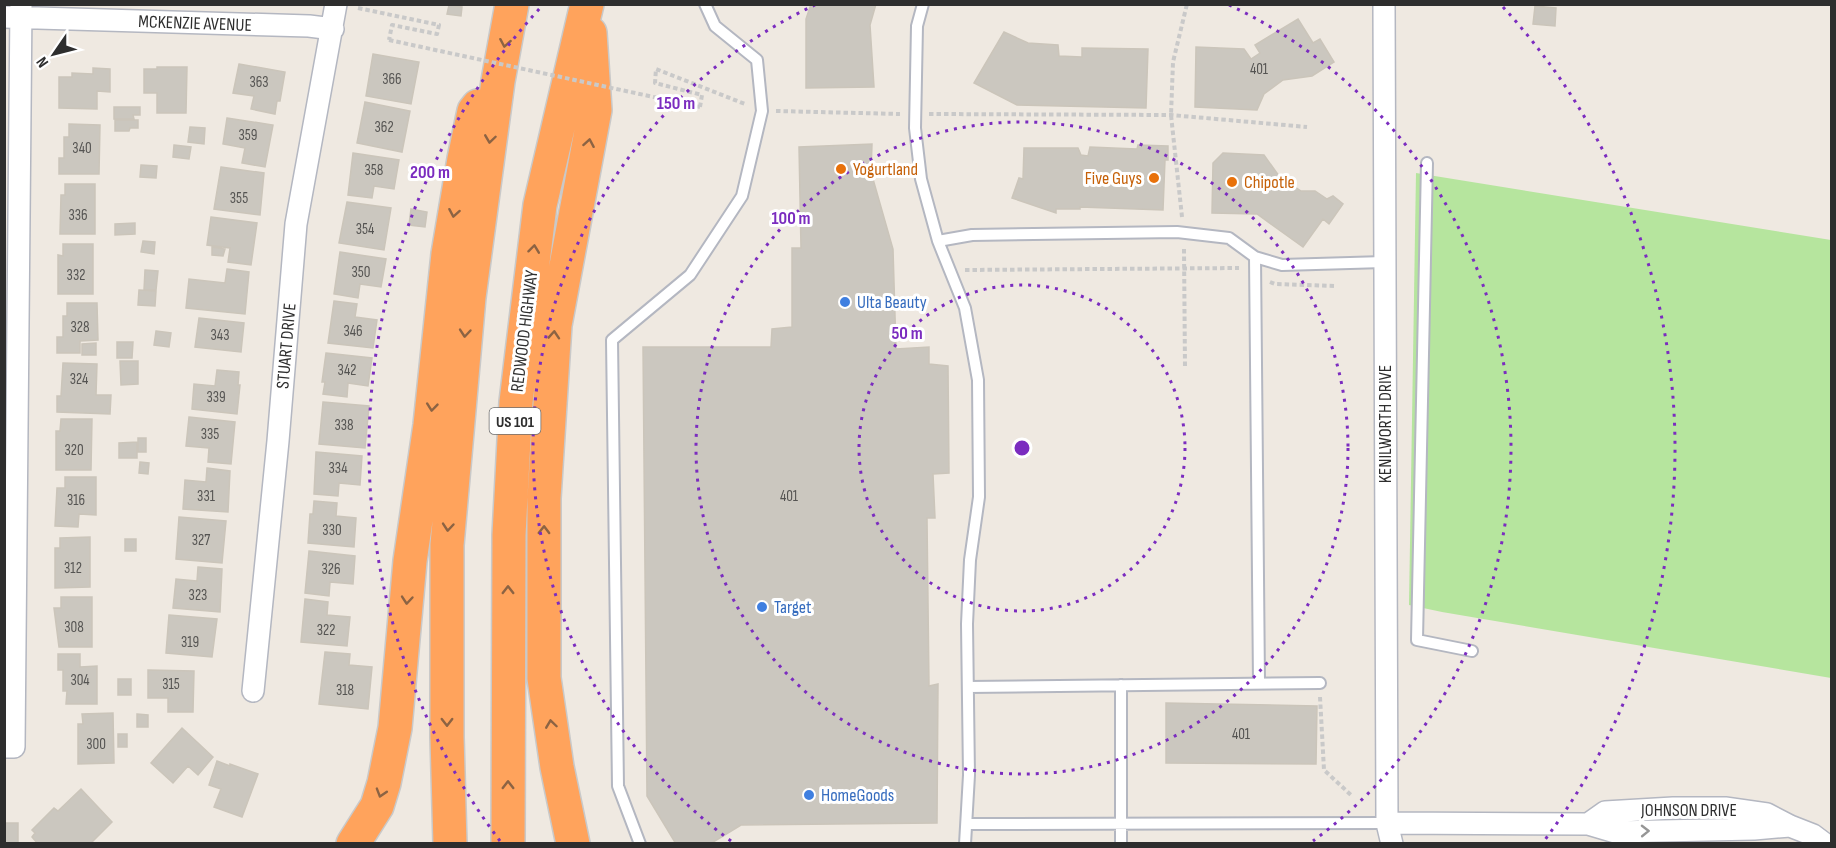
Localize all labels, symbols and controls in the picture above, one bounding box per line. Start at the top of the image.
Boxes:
street label: MCKENZIE AVENUE [138,11,252,36]
north arrow [24,24,84,84]
one-way arrow [499,38,512,48]
text: N [33,53,53,71]
house number: 401 [1250,60,1269,79]
house number: 366 [382,70,402,89]
house number: 363 [249,73,269,92]
text: 150 m [657,93,695,114]
house number: 362 [374,118,394,137]
house number: 359 [239,126,257,145]
one-way arrow [485,135,497,144]
one-way arrow [582,138,595,148]
house number: 340 [72,139,92,158]
place label: Yogurtland [853,159,918,180]
house number: 358 [365,161,383,180]
text: 200 m [410,162,450,183]
marker: Yogurtland [834,162,848,176]
place label: Five Guys [1085,168,1142,189]
marker: Five Guys [1147,171,1161,185]
place label: Chipotle [1244,172,1295,193]
marker: Chipotle [1225,175,1239,189]
house number: 355 [230,189,248,208]
house number: 336 [68,206,88,225]
one-way arrow [449,208,461,218]
text: 100 m [772,208,811,229]
house number: 354 [356,220,374,239]
one-way arrow [527,245,540,254]
house number: 350 [352,263,371,282]
house number: 332 [67,266,85,285]
street label: REDWOOD HIGHWAY [507,269,542,393]
place label: Ulta Beauty [857,292,927,313]
marker: Ulta Beauty [838,295,852,309]
street label: STUART DRIVE [272,302,301,390]
house number: 328 [70,318,90,337]
house number: 346 [343,322,363,341]
text: 50 m [891,323,923,344]
house number: 343 [211,326,229,345]
one-way arrow [459,328,472,337]
one-way arrow [548,330,561,339]
house number: 342 [338,361,356,380]
street label: KENILWORTH DRIVE [1375,365,1396,483]
house number: 324 [70,370,88,389]
house number: 339 [206,388,226,407]
one-way arrow [426,402,439,411]
road number: US 101 [490,408,540,434]
house number: 338 [334,416,354,435]
house number: 335 [201,425,219,444]
centre of rings [1012,438,1032,458]
house number: 320 [64,441,84,460]
house number: 334 [329,459,347,478]
house number: 331 [197,487,216,506]
house number: 401 [780,487,799,506]
house number: 316 [67,491,85,510]
house number: 330 [322,521,342,540]
one-way arrow [442,522,455,531]
one-way arrow [538,525,550,534]
house number: 327 [192,531,210,550]
house number: 312 [64,559,82,578]
house number: 326 [321,560,341,579]
house number: 323 [189,586,207,605]
one-way arrow [502,586,514,595]
one-way arrow [401,595,414,605]
place label: Target [774,597,812,618]
marker: Target [755,600,769,614]
house number: 308 [64,618,84,637]
house number: 322 [317,621,335,640]
house number: 319 [181,633,199,652]
house number: 304 [70,671,90,690]
house number: 315 [162,675,180,694]
house number: 318 [336,681,354,700]
one-way arrow [441,717,453,726]
one-way arrow [545,720,557,729]
house number: 401 [1232,725,1251,744]
house number: 300 [86,735,106,754]
one-way arrow [502,781,514,790]
place label: HomeGoods [821,785,894,806]
one-way arrow [376,787,388,798]
marker: HomeGoods [802,788,816,802]
street label: JOHNSON DRIVE [1640,800,1737,821]
one-way arrow [1641,825,1650,838]

